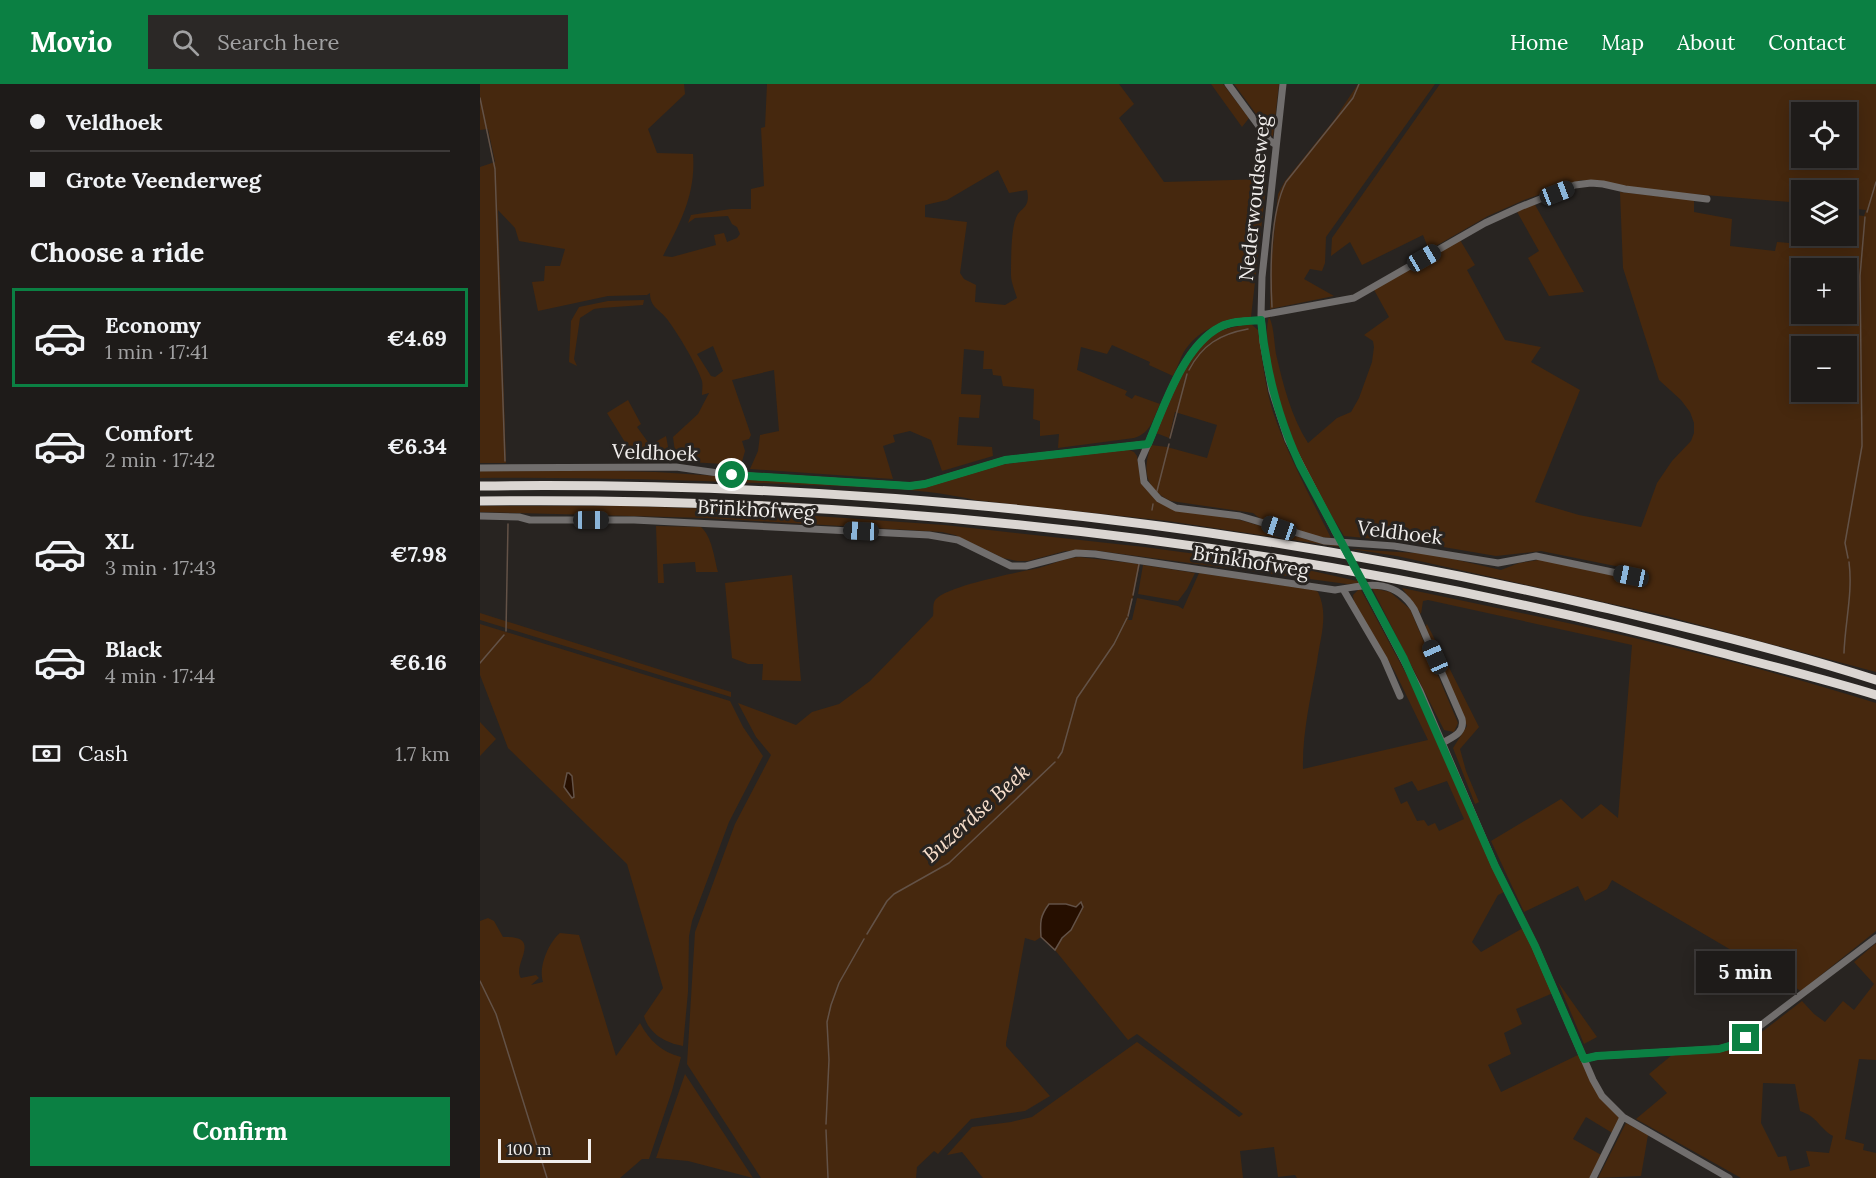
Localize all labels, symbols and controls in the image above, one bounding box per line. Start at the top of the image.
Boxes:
search box [148,15,568,69]
text: Movio [30,24,112,60]
icon: search [169,26,202,59]
text: Search here [217,28,339,56]
text: Home [1510,29,1568,56]
text: Map [1601,29,1644,56]
text: About [1677,29,1735,56]
text: Contact [1768,29,1846,56]
map controls [1791,102,1857,402]
button: locate [1791,102,1857,168]
text: Veldhoek [66,108,163,136]
street label: Nederwoudseweg [1233,113,1275,282]
text: Grote Veenderweg [66,166,261,194]
car [1537,178,1577,208]
button: layers [1791,180,1857,246]
text: Choose a ride [30,235,204,269]
car [1404,241,1444,275]
button: + [1791,258,1857,324]
icon: car [33,311,87,365]
text: Economy [105,311,201,339]
text: €4.69 [387,324,447,352]
button: − [1791,336,1857,402]
text: 1 min · 17:41 [105,339,208,364]
icon: car [33,419,87,473]
text: Comfort [105,419,193,447]
text: €6.34 [387,432,447,460]
street label: Veldhoek [611,438,699,466]
text: 2 min · 17:42 [105,447,215,472]
route start [718,461,745,488]
street label: Brinkhofweg [697,493,816,525]
car [573,511,609,529]
car [1259,514,1299,542]
street label: Veldhoek [1355,514,1444,550]
car [843,521,879,541]
icon: car [33,527,87,581]
text: XL [105,527,134,555]
street label: Brinkhofweg [1191,539,1312,583]
text: €7.98 [390,540,447,568]
text: 3 min · 17:43 [105,555,216,580]
car [1612,563,1650,589]
icon: car [33,635,87,689]
text: Black [105,635,162,663]
car [1419,637,1451,677]
text: €6.16 [390,648,447,676]
text: 4 min · 17:44 [105,663,215,688]
icon: cash [30,737,63,770]
text: Cash [78,739,128,767]
text: 1.7 km [395,741,450,766]
water label: Buzerdse Beek [917,758,1035,868]
callout: 5 min [1696,951,1796,993]
text: 5 min [1719,959,1772,984]
route end [1732,1024,1759,1051]
button: Confirm [30,1097,450,1166]
scale bar [498,1136,591,1164]
text: 100 m [507,1139,551,1159]

